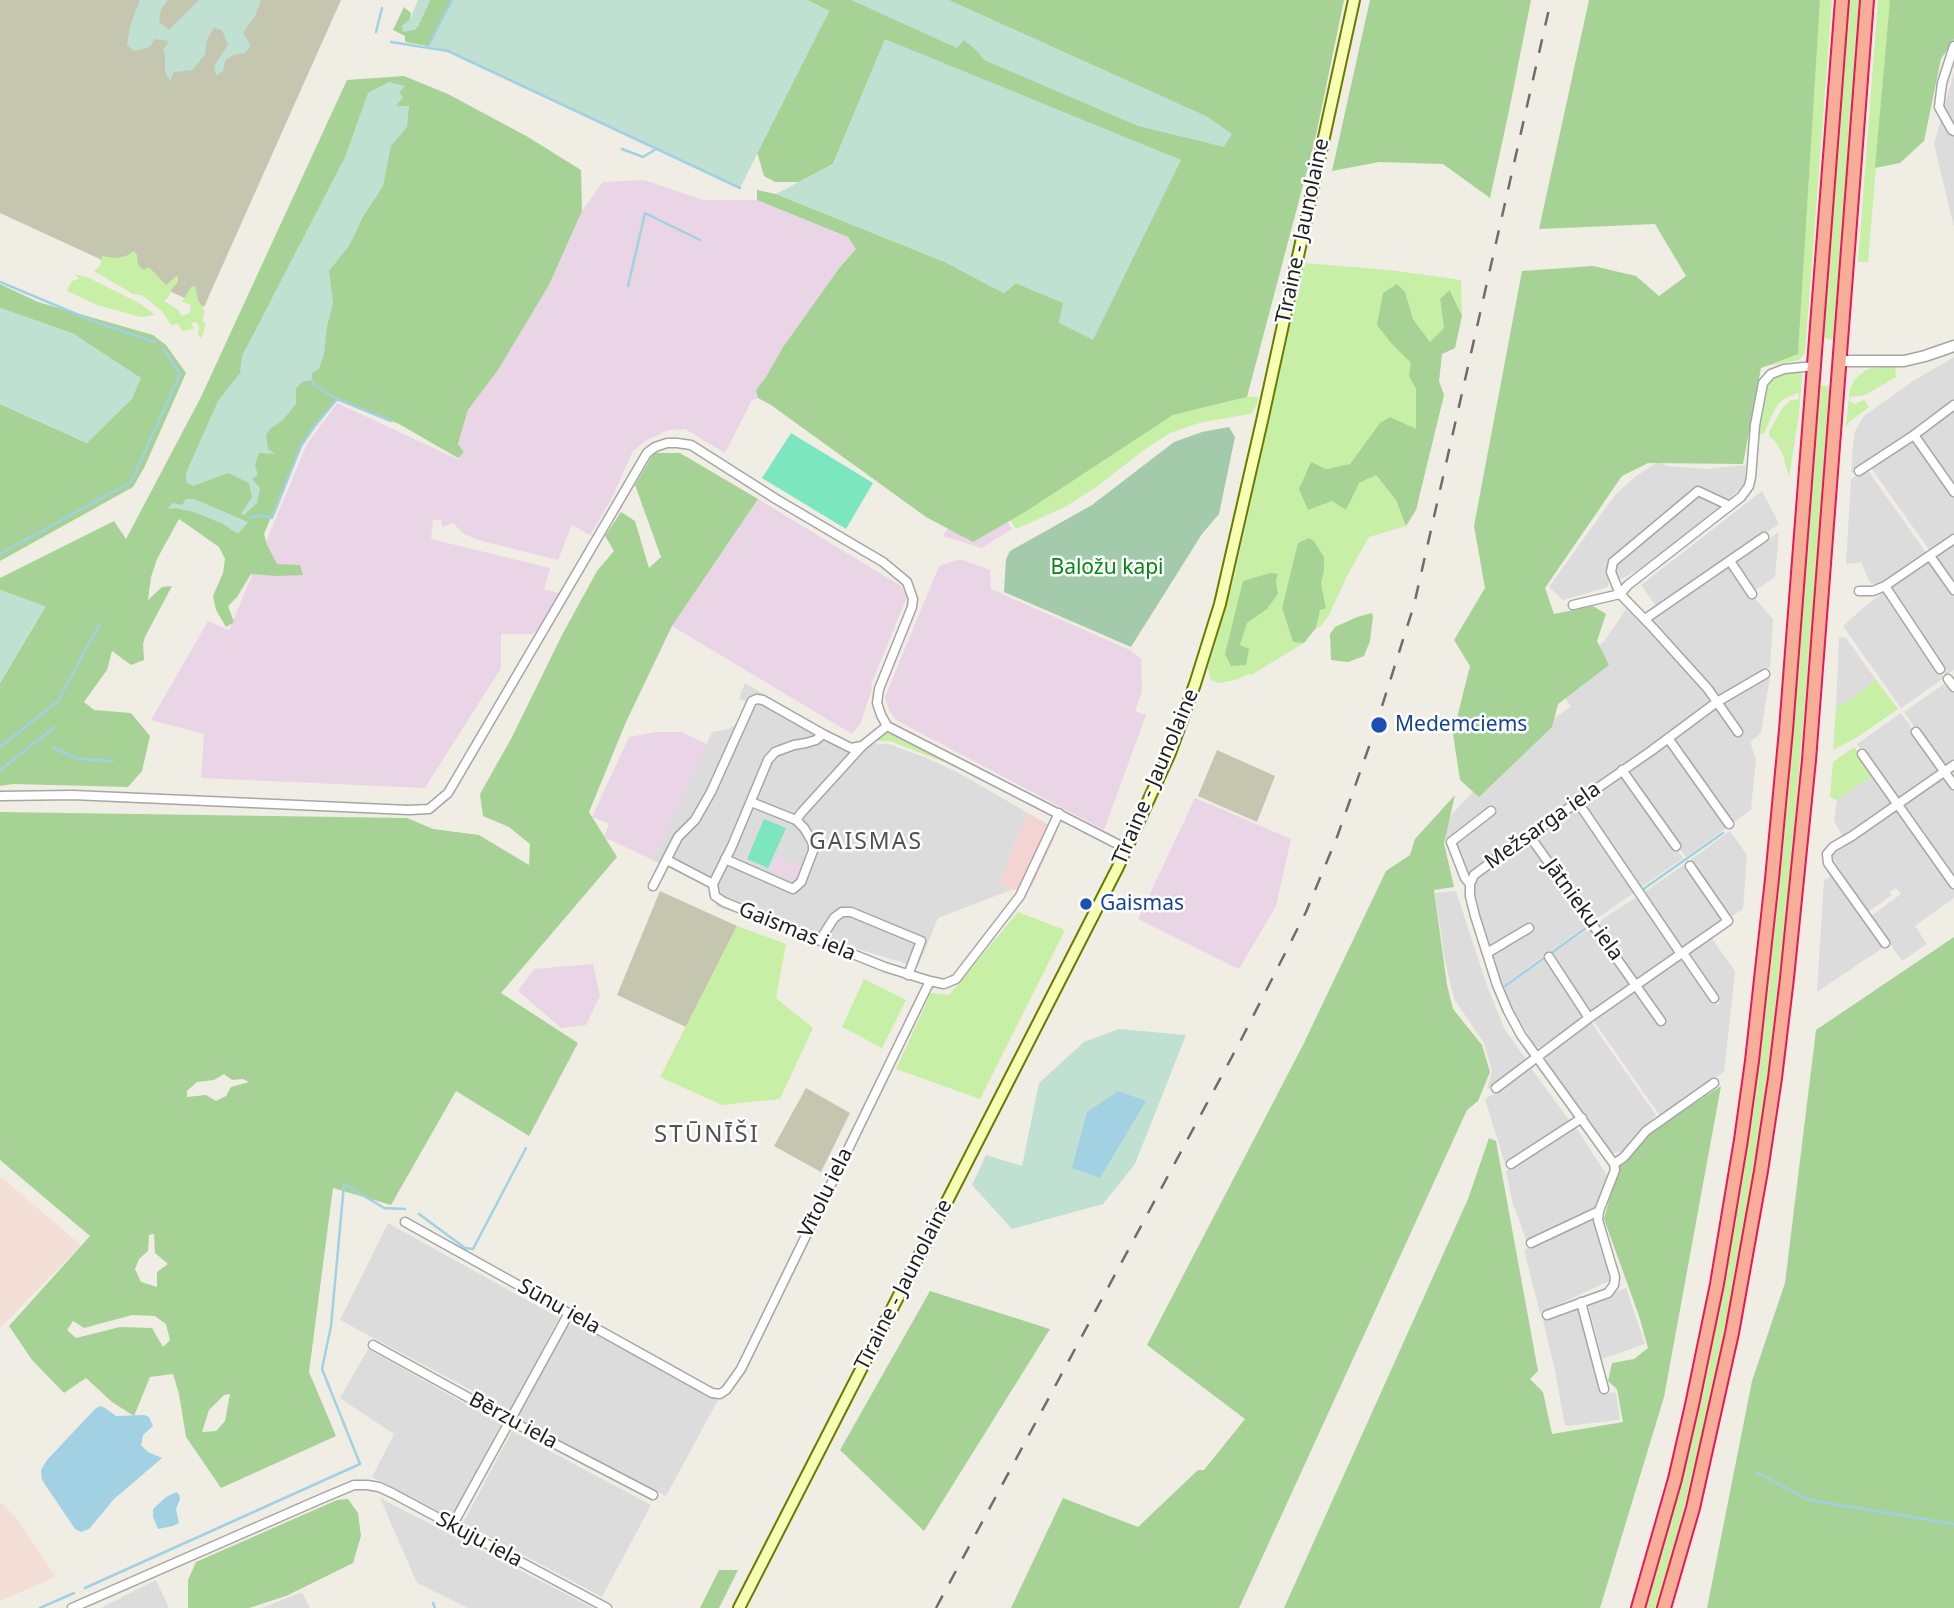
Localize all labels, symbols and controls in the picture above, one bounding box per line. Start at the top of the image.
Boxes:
street label: Tīraine - Jaunolaine [1271,136,1335,326]
park label: Baložu kapi [1051,555,1163,581]
street label: Tīraine - Jaunolaine [1108,685,1204,869]
place label: Medemciems [1395,712,1527,738]
marker: Medemciems [1369,715,1389,735]
street label: Mežsarga iela [1480,777,1606,875]
district label: GAISMAS [810,828,922,856]
street label: Jātnieku iela [1538,854,1628,966]
place label: Gaismas [1100,891,1184,917]
marker: Gaismas [1078,896,1094,912]
street label: Gaismas iela [735,897,859,967]
district label: STŪNĪŠI [655,1121,759,1149]
street label: Vītolu iela [793,1144,859,1242]
street label: Tīraine - Jaunolaine [850,1195,958,1375]
street label: Sūnu iela [513,1274,605,1340]
street label: Bērzu iela [464,1387,562,1455]
street label: Skuju iela [432,1507,526,1573]

